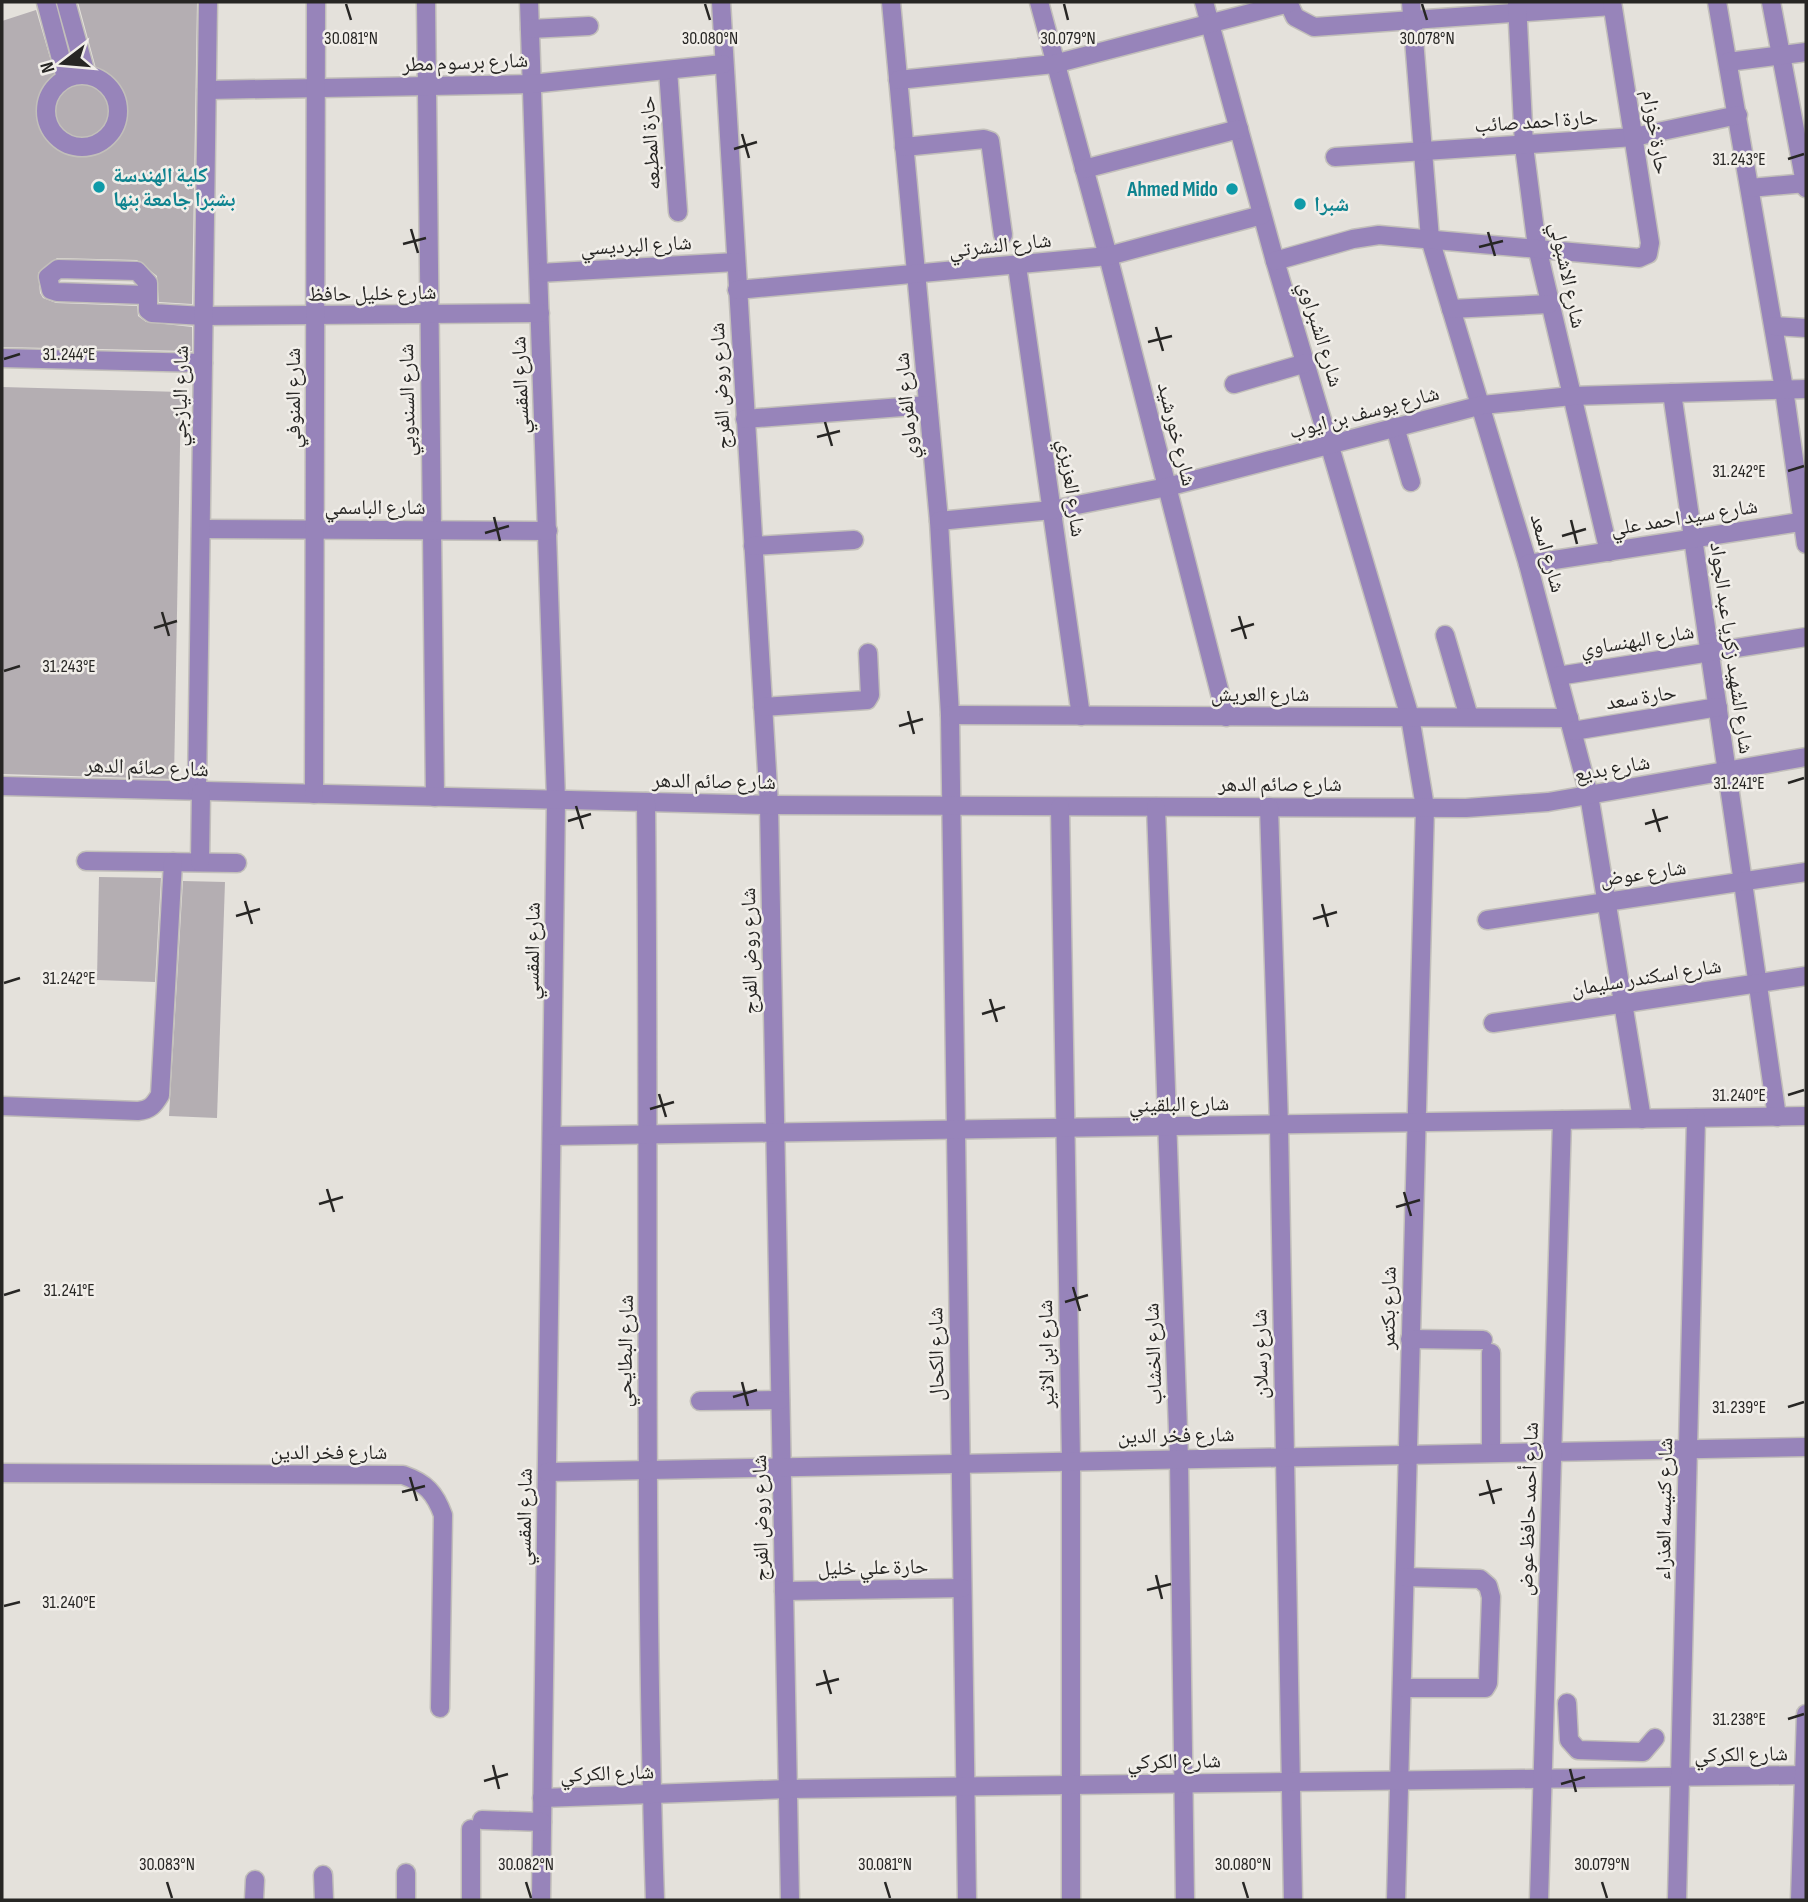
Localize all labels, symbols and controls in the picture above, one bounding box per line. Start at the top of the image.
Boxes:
north arrow [28,28,98,98]
text: 30.081°N [324,28,378,49]
text: 30.080°N [682,28,738,49]
text: 30.079°N [1040,28,1096,49]
text: 30.078°N [1399,28,1455,49]
street label: شارع برسوم مطر [401,48,528,78]
text: N [36,59,61,75]
street label: حارة خوزام [1636,88,1675,176]
street label: حارة المطبعه [635,95,666,191]
street label: حارة احمد صائب [1473,105,1599,138]
text: 31.243°E [1712,149,1766,170]
place label: كلية الهندسة بشبرا جامعة بنها [113,163,235,212]
place label: Ahmed Mido [1126,177,1218,202]
marker: كلية الهندسة بشبرا جامعة بنها [91,179,107,195]
marker: Ahmed Mido [1224,181,1240,197]
place label: شبرا [1314,192,1349,217]
marker: شبرا [1292,196,1308,212]
street label: شارع الاشبولي [1541,220,1591,331]
street label: شارع النشرتي [948,228,1053,267]
street label: شارع البرديسي [580,230,693,264]
street label: شارع الشبراوي [1289,278,1348,391]
street label: شارع خليل حافظ [307,280,437,307]
street label: شارع روض الفرج [705,322,736,450]
street label: شارع المقسي [506,336,538,434]
street label: شارع السندوبي [394,343,424,457]
text: 31.244°E [43,344,95,365]
street label: شارع اليازجي [167,345,197,447]
street label: شارع المنوفي [281,348,309,448]
street label: شارع الفرماوي [889,351,927,460]
street label: شارع خورشيد [1152,380,1201,489]
street label: شارع يوسف بن ايوب [1286,380,1442,445]
street label: شارع العزيزي [1049,438,1091,539]
text: 31.242°E [1712,461,1766,482]
street label: شارع سيد احمد علي [1609,494,1760,545]
street label: شارع الباسمي [324,495,426,523]
street label: شارع اسعد [1524,511,1571,595]
street label: شارع الشهيد زكريا عبد الجواد [1704,541,1759,756]
street label: شارع البهنساوي [1578,619,1696,665]
text: 31.243°E [42,656,96,677]
street label: حارة سعد [1604,680,1678,715]
street label: شارع العريش [1211,682,1309,707]
street label: شارع بديع [1572,750,1652,787]
street label: شارع صائم الدهر [84,753,209,783]
street label: شارع صائم الدهر [651,768,776,796]
street label: شارع صائم الدهر [1217,772,1342,798]
text: 31.241°E [1713,773,1765,794]
street label: شارع عوض [1598,855,1688,892]
street label: شارع روض الفرج [736,887,763,1015]
street label: شارع المقسي [519,902,549,1000]
street label: شارع اسكندر سليمان [1569,953,1723,1002]
text: 31.242°E [42,968,96,989]
text: 31.240°E [1712,1085,1766,1106]
street label: شارع البلقيني [1129,1091,1229,1121]
street label: شارع بكتمر [1375,1266,1402,1351]
text: 31.241°E [43,1280,95,1301]
street label: شارع البطايحي [612,1294,642,1408]
street label: شارع ابن الاثير [1033,1299,1060,1410]
street label: شارع الخشاب [1139,1302,1168,1405]
street label: شارع الكحال [923,1307,950,1401]
street label: شارع رسلان [1247,1309,1274,1399]
text: 31.239°E [1712,1397,1766,1418]
street label: شارع فخر الدين [1117,1422,1235,1449]
street label: شارع أحمد حافظ عوض [1512,1422,1544,1596]
street label: شارع كنيسه العذراء [1651,1437,1678,1581]
street label: شارع فخر الدين [271,1440,387,1465]
street label: شارع روض الفرج [747,1454,774,1582]
street label: شارع المقسي [511,1468,541,1566]
street label: حارة علي خليل [817,1554,929,1584]
text: 31.240°E [42,1592,96,1613]
text: 31.238°E [1712,1709,1766,1730]
street label: شارع الكركي [1694,1741,1788,1771]
street label: شارع الكركي [1127,1748,1221,1778]
street label: شارع الكركي [560,1759,655,1791]
text: 30.083°N [139,1854,195,1875]
text: 30.082°N [498,1854,554,1875]
text: 30.081°N [858,1854,912,1875]
text: 30.080°N [1215,1854,1271,1875]
text: 30.079°N [1574,1854,1630,1875]

